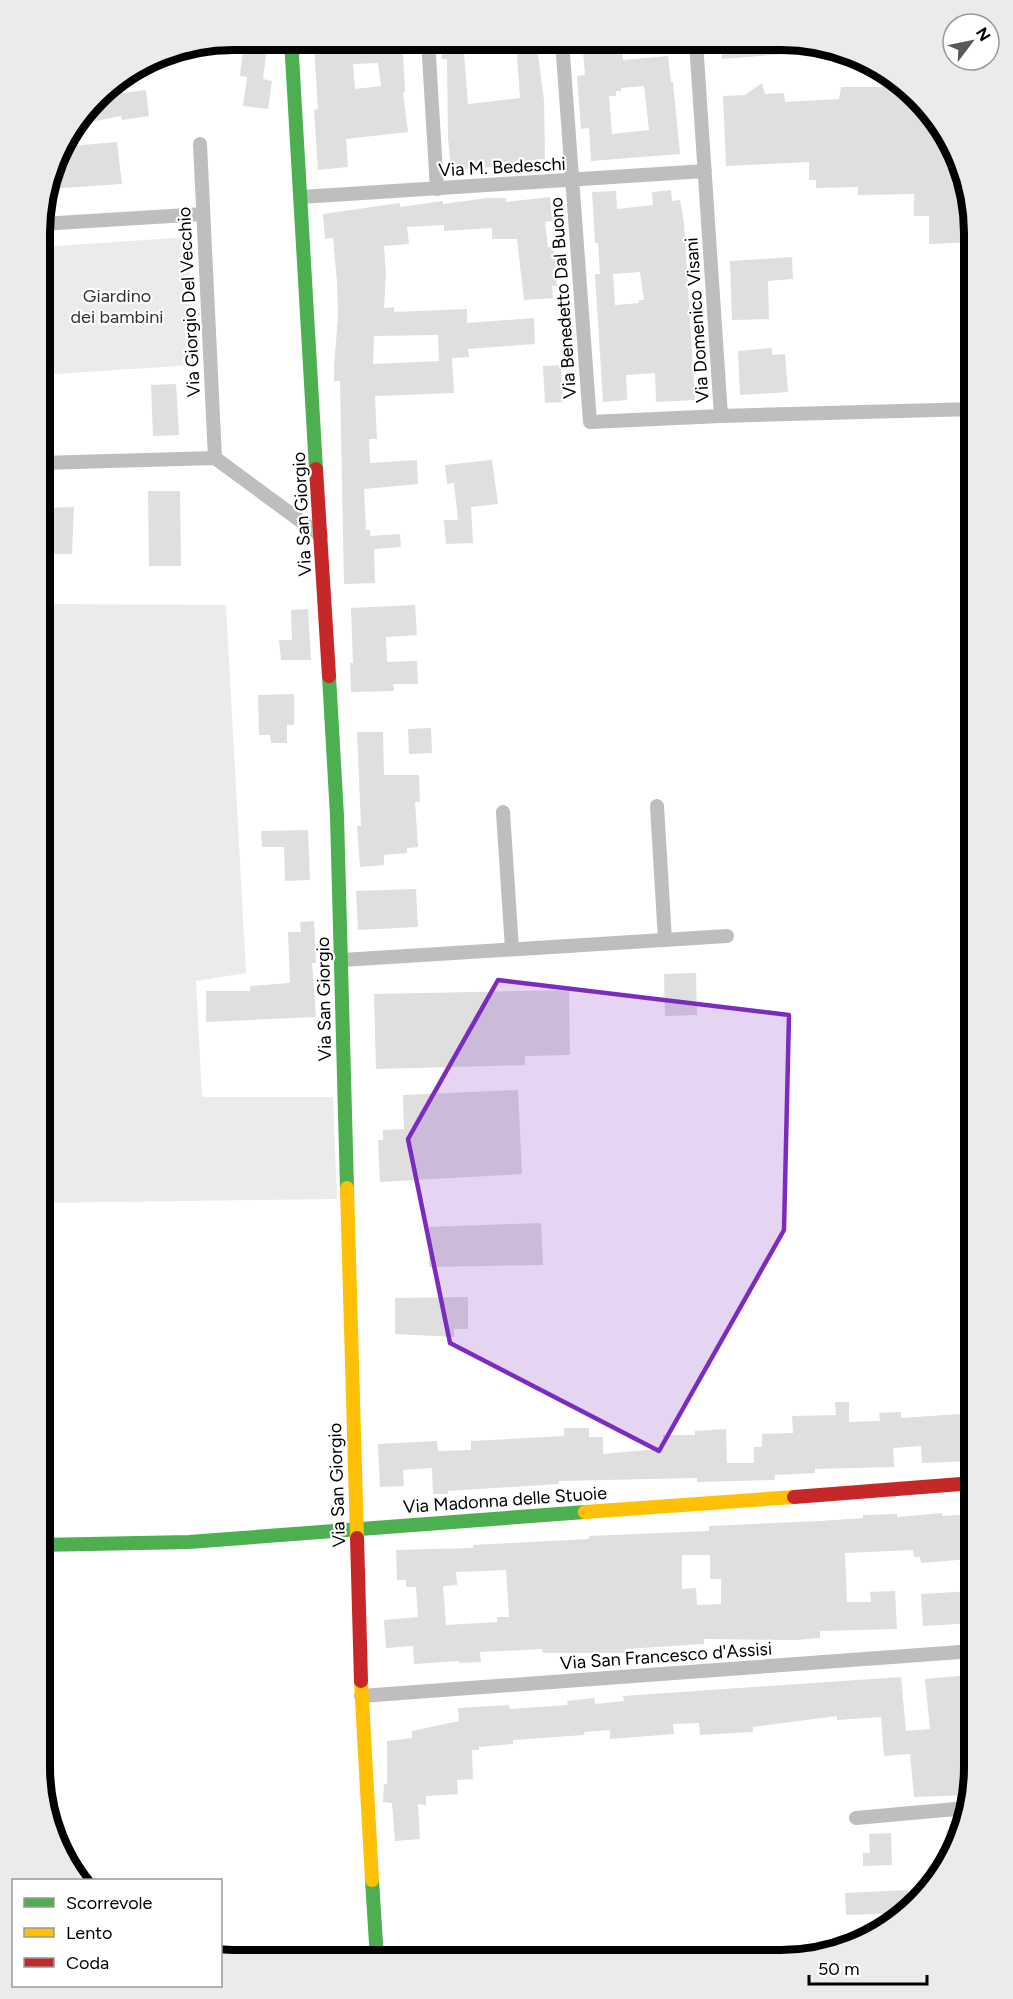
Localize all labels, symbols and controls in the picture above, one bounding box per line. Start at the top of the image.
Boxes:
north arrow [941,12,1001,72]
text: N [972,24,995,45]
street label: Via M. Bedeschi [438,153,566,181]
street label: Via Benedetto Dal Buono [545,197,581,399]
street label: Via Giorgio Del Vecchio [173,206,205,398]
street label: Via Domenico Visani [680,237,714,403]
park label: Giardino dei bambini [71,285,164,328]
street label: Via San Giorgio [288,451,316,577]
street label: Via San Giorgio [312,937,336,1061]
street label: Via San Giorgio [324,1422,350,1548]
street label: Via Madonna delle Stuoie [402,1482,608,1518]
street label: Via San Francesco d'Assisi [559,1638,773,1674]
legend [12,1879,222,1987]
text: Scorrevole [66,1892,153,1914]
text: Lento [66,1922,112,1944]
scale bar [809,1948,928,1986]
text: Coda [66,1952,109,1974]
text: 50 m [818,1958,860,1980]

